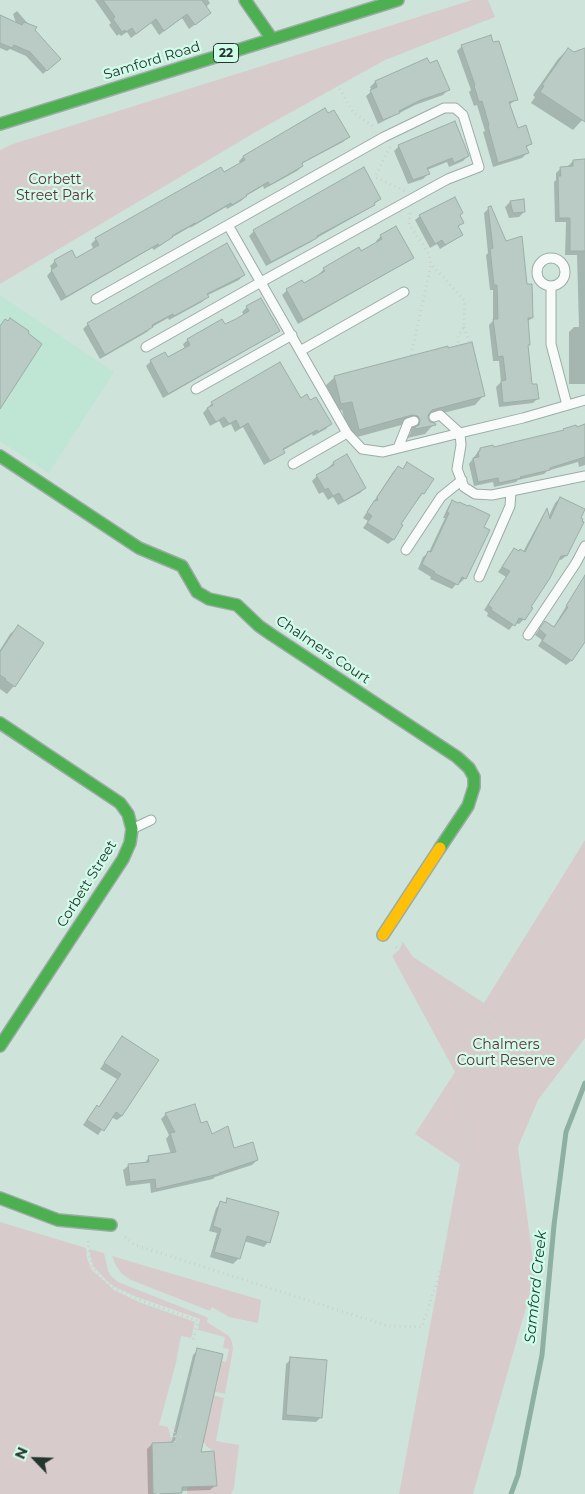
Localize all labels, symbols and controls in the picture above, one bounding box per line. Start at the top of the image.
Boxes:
street label: Samford Road [102,38,202,84]
road number: 22 [214,44,238,62]
park label: Corbett Street Park [16,172,94,204]
street label: Chalmers Court [273,612,373,688]
street label: Corbett Street [54,838,120,930]
park label: Chalmers Court Reserve [457,1037,555,1070]
water label: Samford Creek [521,1230,551,1344]
north arrow [10,1434,60,1484]
text: N [11,1444,32,1462]

